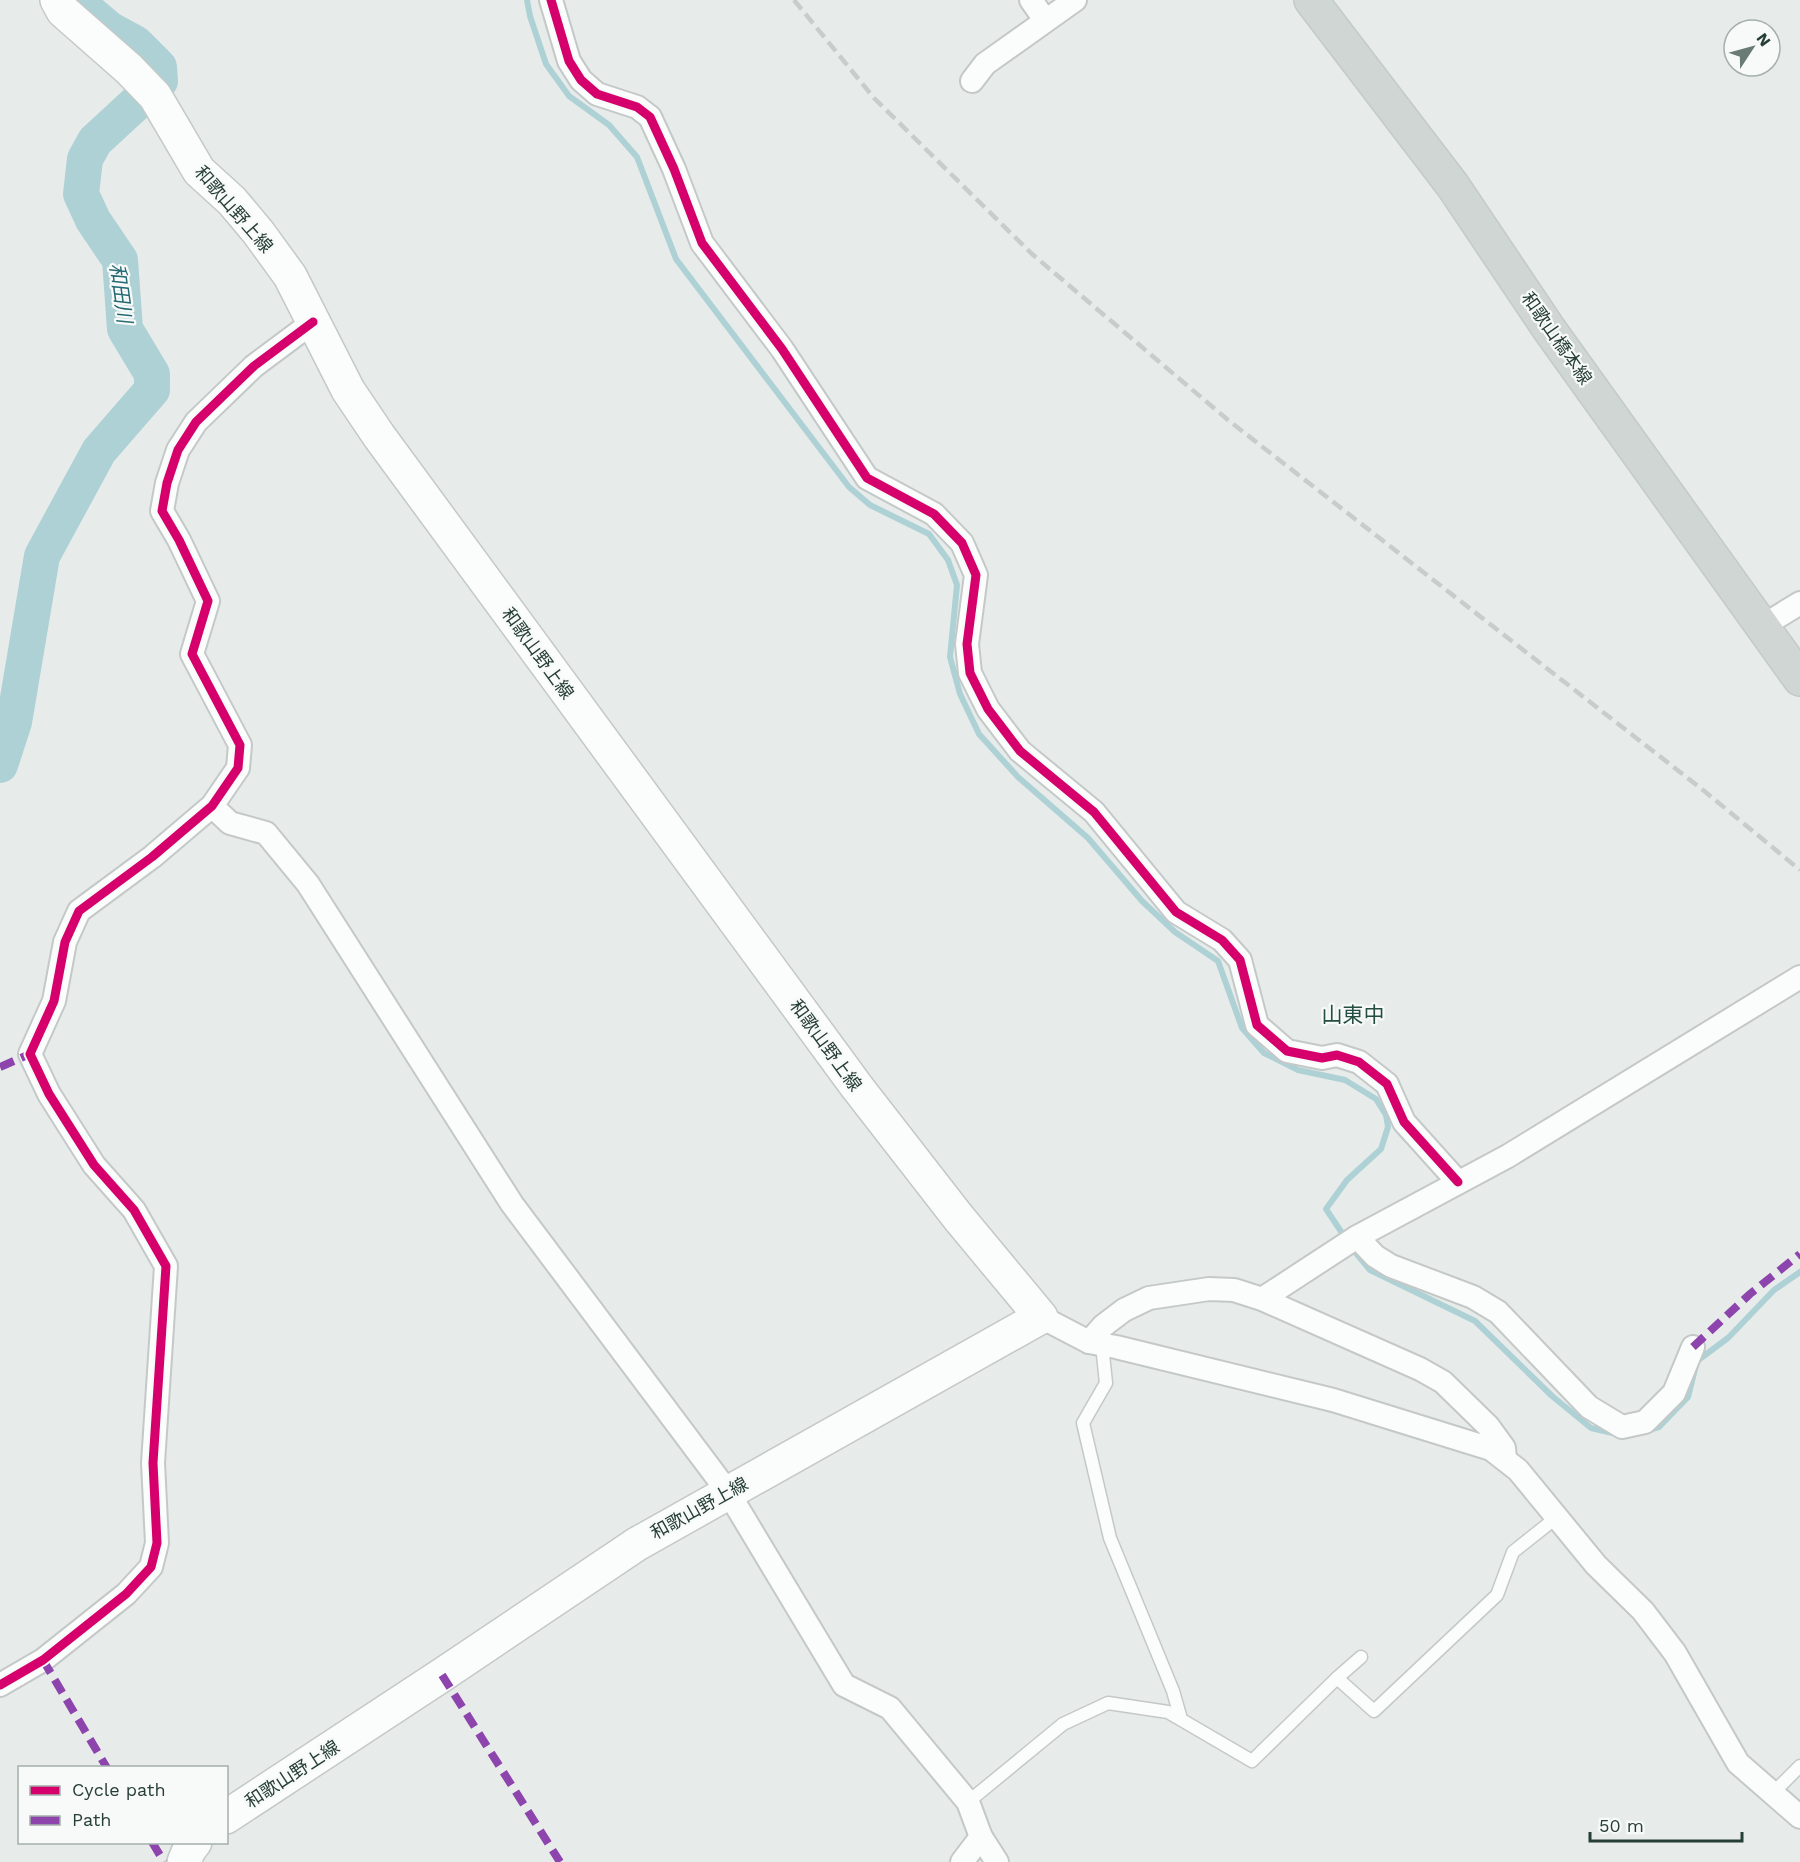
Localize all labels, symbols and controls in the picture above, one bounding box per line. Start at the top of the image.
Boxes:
north arrow [1722,18,1782,78]
text: N [1753,29,1775,50]
street label: 和歌山野上線 [191,161,277,257]
water label: 和田川 [105,262,137,326]
street label: 和歌山橋本線 [1517,288,1597,388]
street label: 和歌山野上線 [498,603,578,703]
street label: 和歌山野上線 [786,995,866,1095]
district label: 山東中 [1322,1002,1385,1027]
street label: 和歌山野上線 [647,1473,751,1543]
street label: 和歌山野上線 [241,1736,343,1812]
legend [18,1766,228,1844]
text: Cycle path [72,1779,166,1800]
scale bar [1590,1805,1742,1843]
text: Path [72,1809,112,1830]
text: 50 m [1599,1815,1644,1836]

